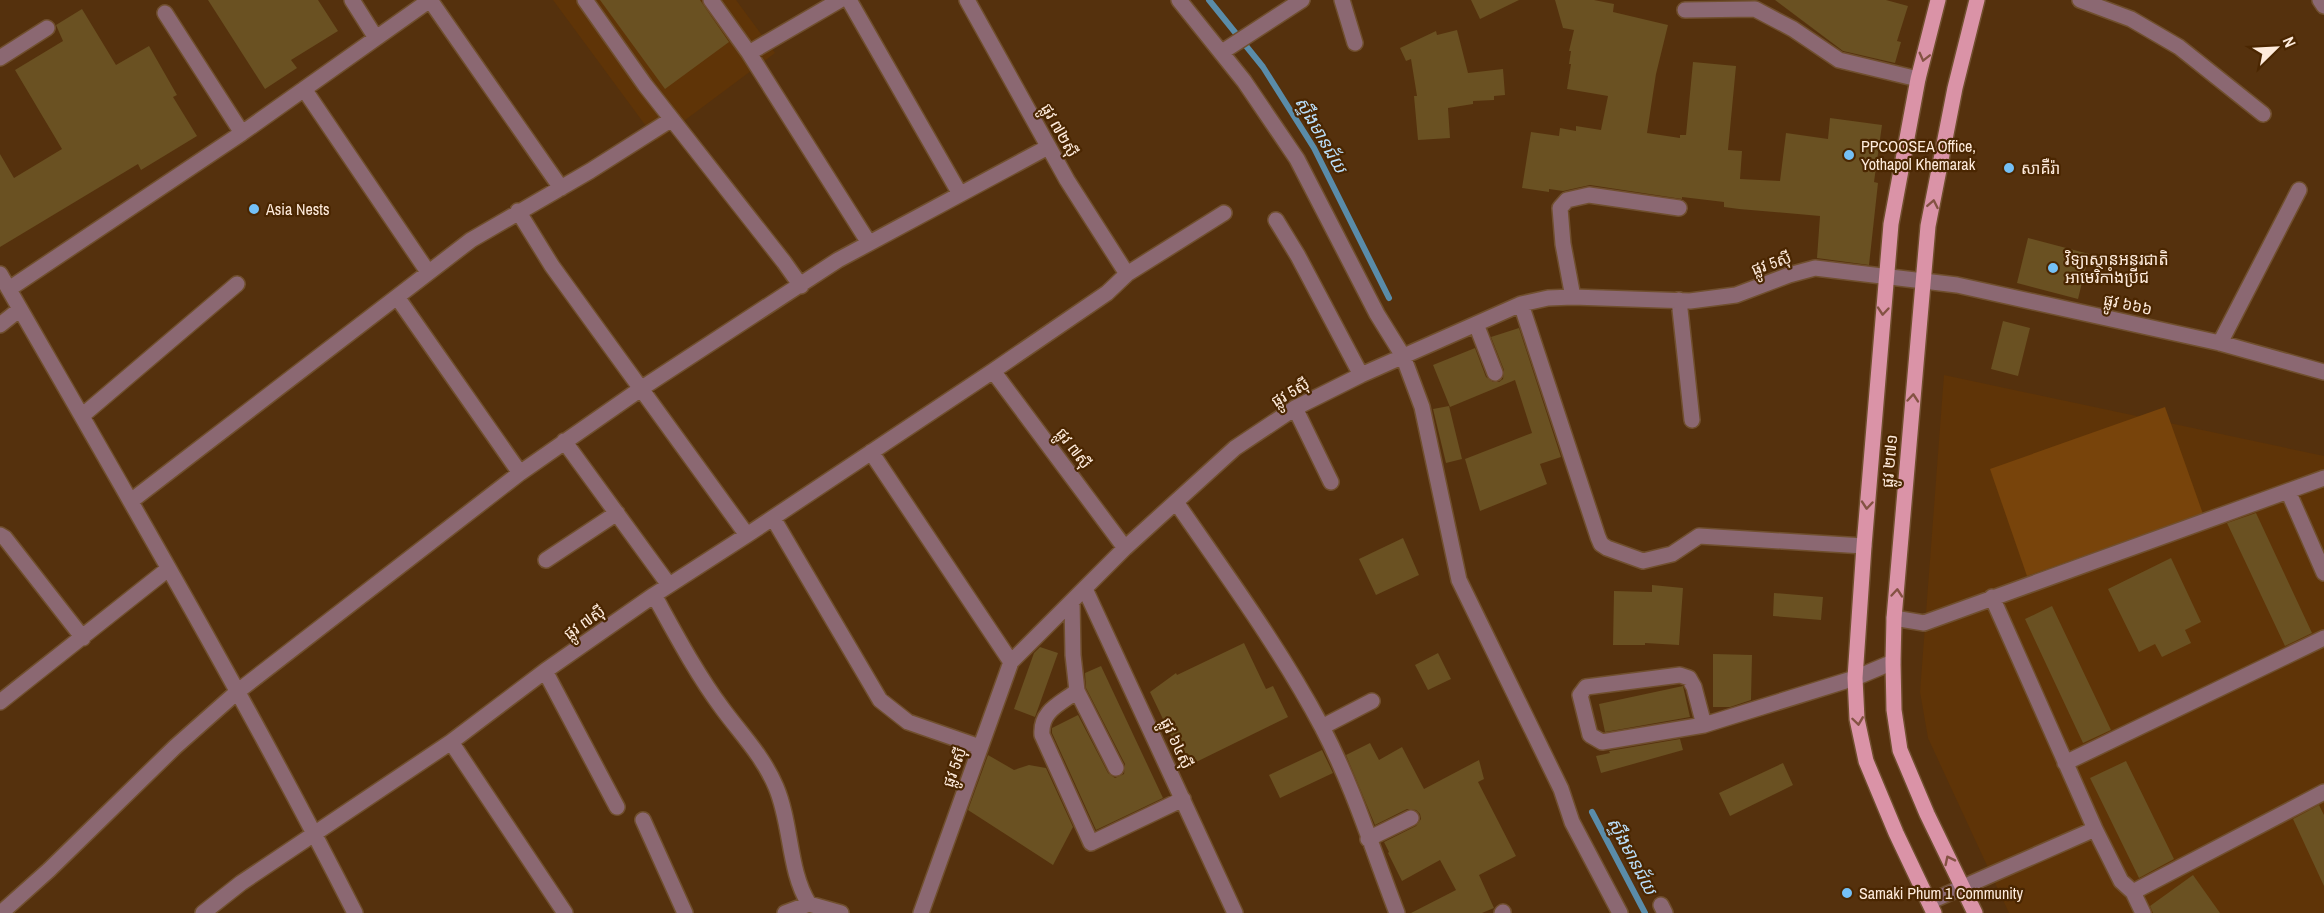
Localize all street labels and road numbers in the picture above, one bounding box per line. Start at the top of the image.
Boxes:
street label: ផ្លូវ ៧២ស៊ី [1033,99,1084,163]
street label: ផ្លូវ 5ស៊ី [1748,246,1795,284]
street label: ផ្លូវ ៦៦៦ [2101,288,2155,324]
street label: ផ្លូវ 5ស៊ី [1267,372,1315,415]
street label: ផ្លូវ ៧ស៊ី [1048,423,1097,475]
street label: ផ្លូវ ២៧១ [1876,433,1906,489]
street label: ផ្លូវ ៧ស៊ី [559,600,611,647]
street label: ផ្លូវ ៦៤ស៊ី [1152,714,1198,774]
street label: ផ្លូវ 5ស៊ី [937,744,975,791]

